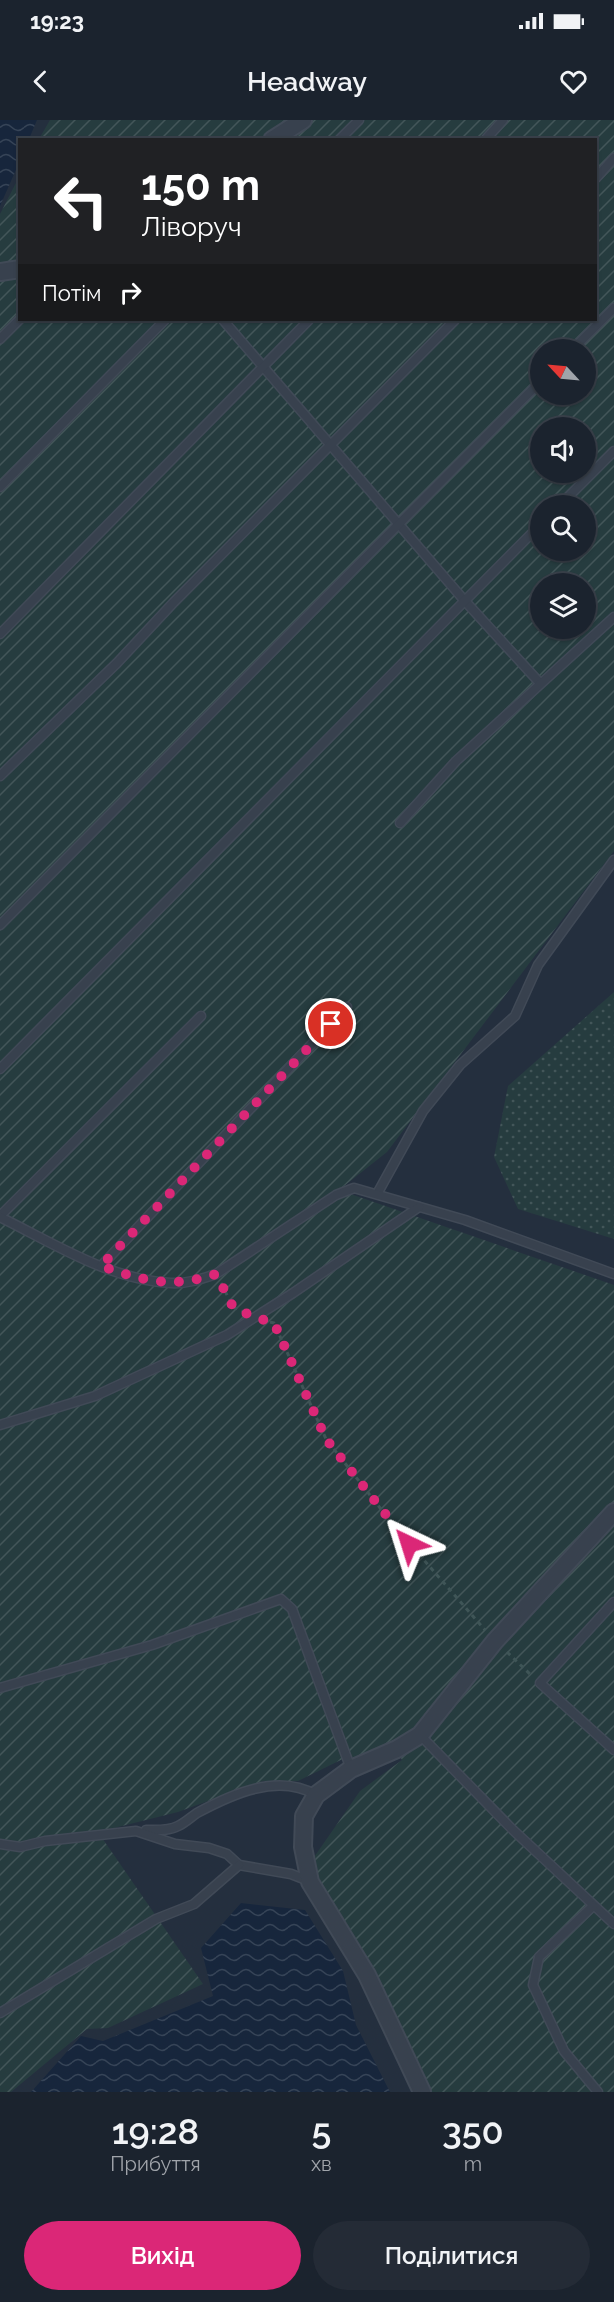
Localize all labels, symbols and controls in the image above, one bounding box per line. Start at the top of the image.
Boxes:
text: 19:23 [30,8,84,34]
icon: back [24,65,57,98]
icon: heart [557,65,590,98]
text: Headway [247,66,367,97]
text: 150 m [141,161,260,210]
icon: left [42,162,120,240]
text: Ліворуч [141,211,242,242]
icon: right [114,276,147,309]
text: Потім [42,280,102,306]
north arrow [530,339,596,405]
map controls [530,339,596,639]
button: sound [530,417,596,483]
button: search [530,495,596,561]
button: layers [530,573,596,639]
pin [305,998,356,1049]
icon: arrive [314,1007,347,1040]
position arrow [377,1512,441,1576]
text: 19:28 [112,2110,199,2152]
text: 5 [311,2110,331,2152]
text: 350 [442,2110,504,2152]
text: Прибуття [110,2152,201,2176]
text: хв [311,2152,332,2176]
text: m [464,2152,482,2176]
button: Вихід [24,2221,301,2290]
button: Поділитися [313,2221,590,2290]

